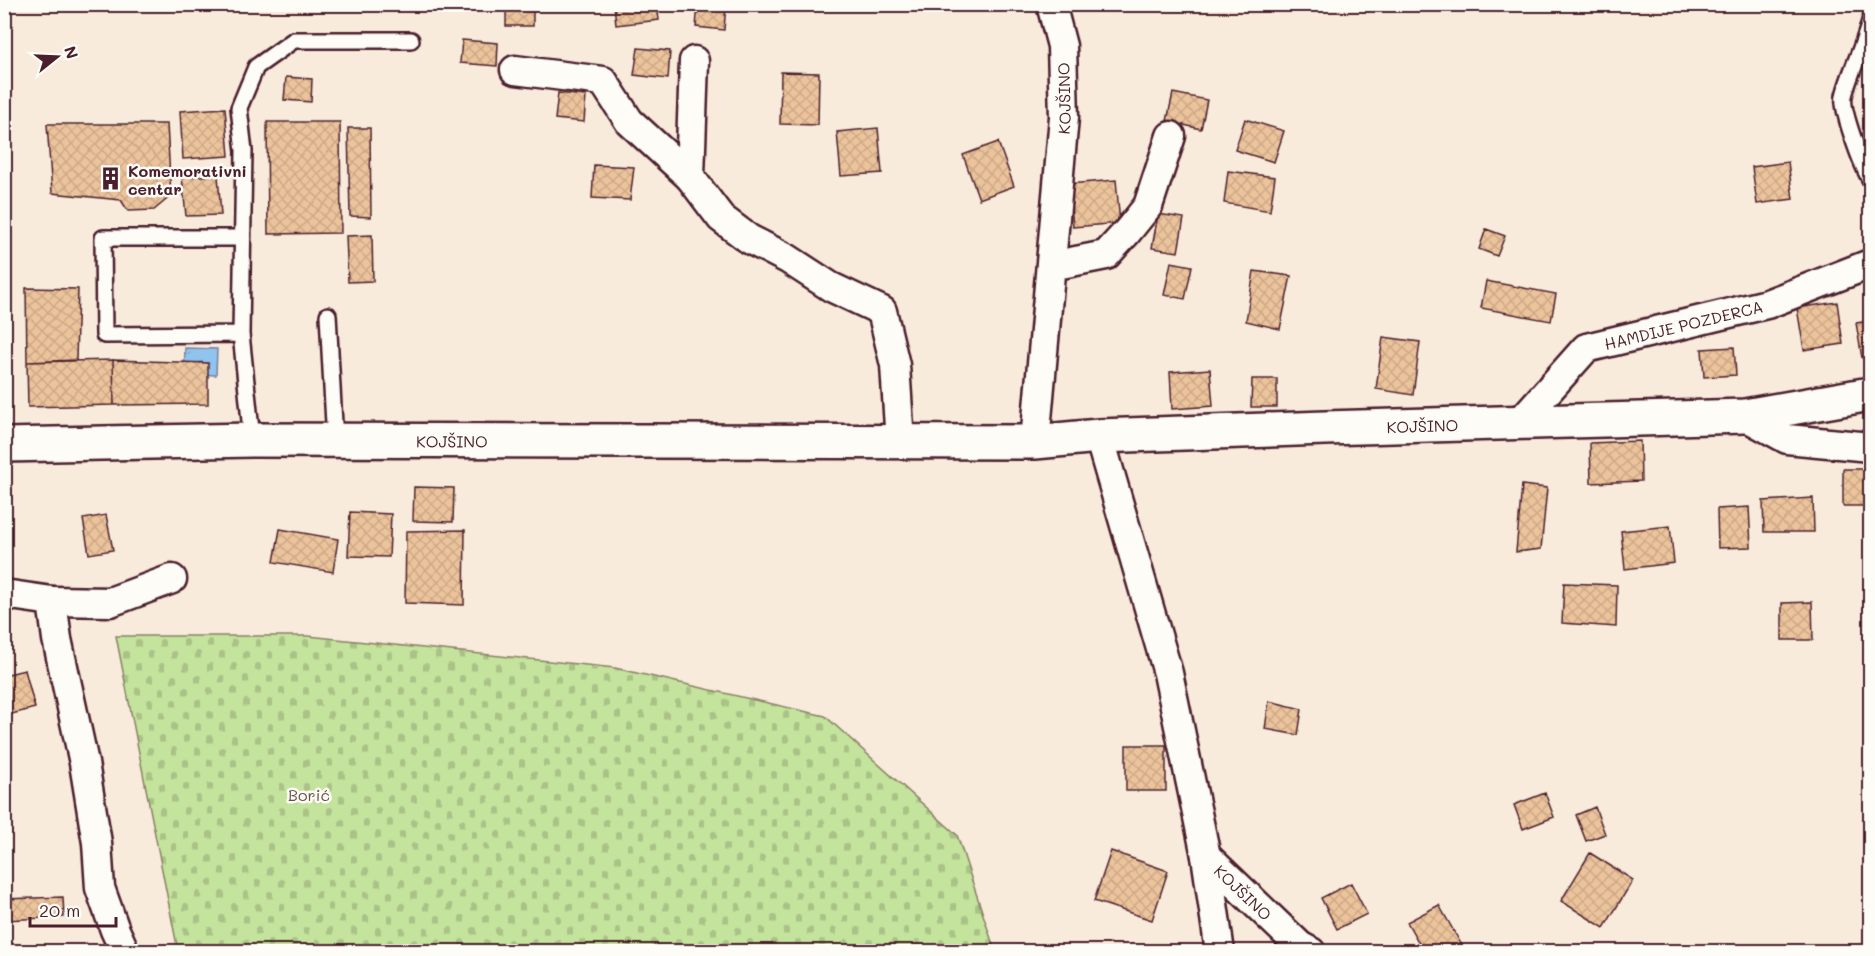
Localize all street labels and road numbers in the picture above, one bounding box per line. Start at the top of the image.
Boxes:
street label: KOJŠINO [1052,62,1075,135]
street label: HAMDIJE POZDERCA [1602,295,1765,354]
street label: KOJŠINO [1386,414,1459,437]
street label: KOJŠINO [416,430,488,451]
street label: KOJŠINO [1210,860,1277,924]

